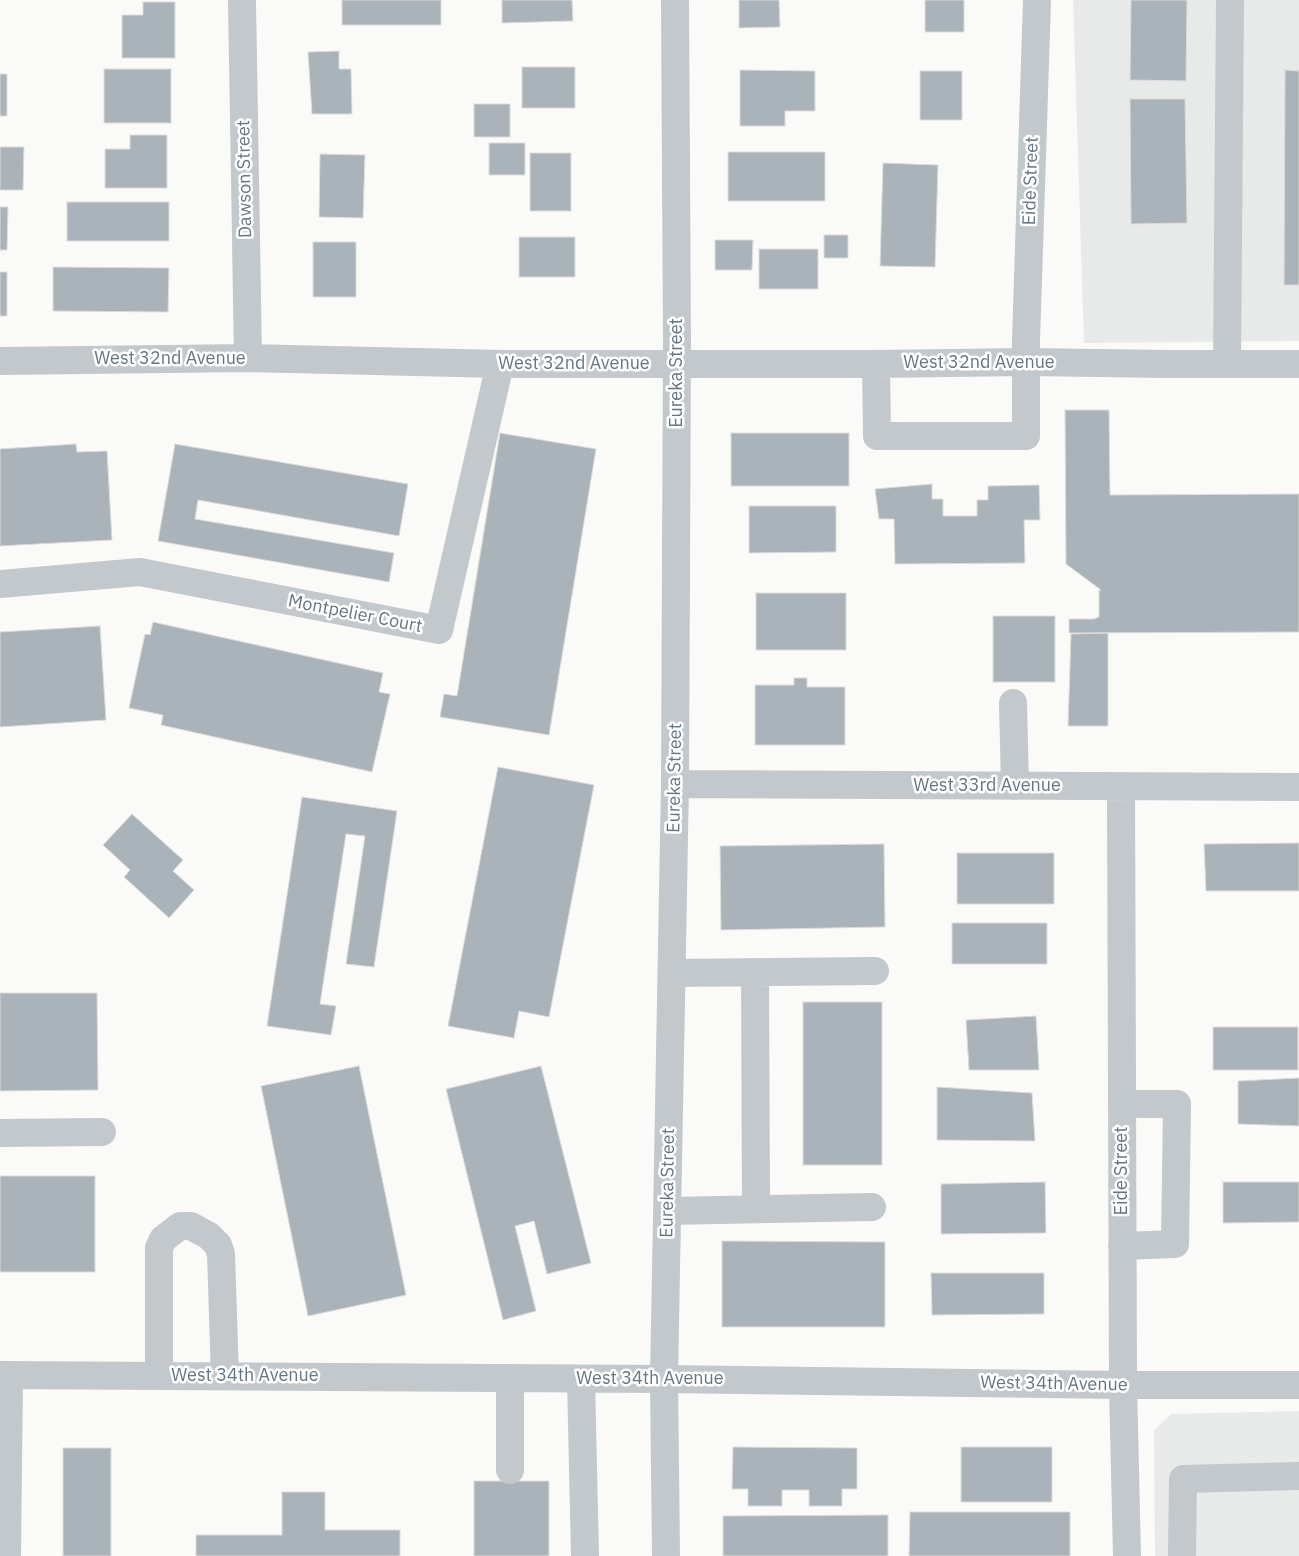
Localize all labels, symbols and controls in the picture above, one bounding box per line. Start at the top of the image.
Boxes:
street label: Dawson Street [233,120,257,238]
street label: Eide Street [1019,136,1043,226]
street label: Eureka Street [666,318,688,428]
street label: West 32nd Avenue [94,348,246,370]
street label: West 32nd Avenue [903,352,1055,374]
street label: West 32nd Avenue [498,353,650,375]
street label: Montpelier Court [286,590,424,638]
street label: Eureka Street [663,723,687,833]
street label: West 33rd Avenue [913,775,1061,797]
street label: Eide Street [1111,1127,1133,1215]
street label: Eureka Street [656,1128,680,1238]
street label: West 34th Avenue [171,1365,319,1387]
street label: West 34th Avenue [576,1368,724,1390]
street label: West 34th Avenue [980,1372,1128,1396]

